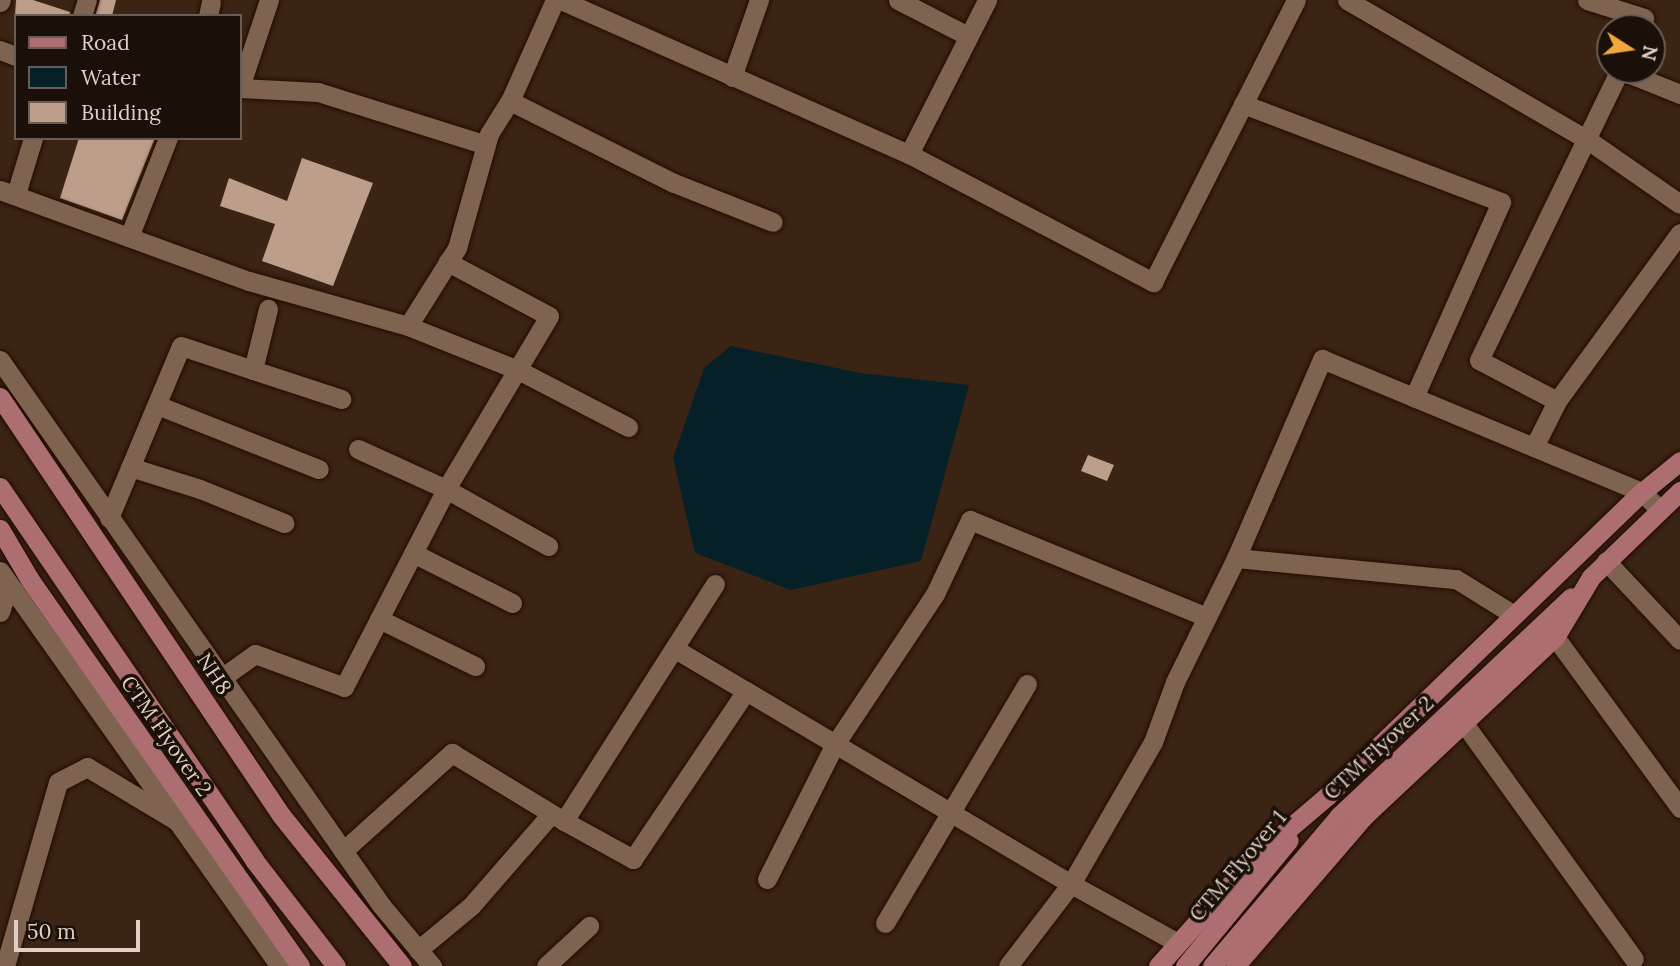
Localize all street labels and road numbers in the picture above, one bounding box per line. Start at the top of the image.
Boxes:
street label: NH8 [191,649,237,699]
street label: CTM Flyover 2 [115,671,217,801]
street label: CTM Flyover 2 [1319,691,1439,805]
street label: CTM Flyover 1 [1184,805,1292,927]

